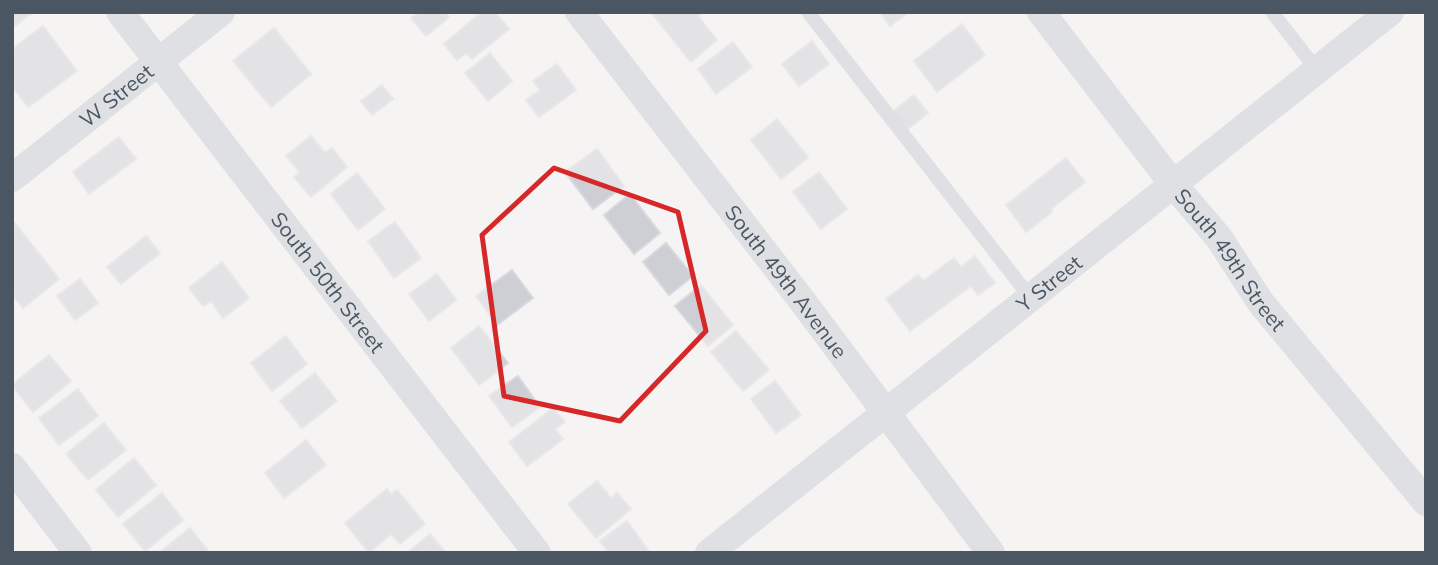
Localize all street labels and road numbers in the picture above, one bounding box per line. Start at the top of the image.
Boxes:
street label: W Street [74,58,158,133]
street label: South 49th Street [1169,183,1292,336]
street label: South 49th Avenue [720,200,853,363]
street label: South 50th Street [266,206,391,358]
street label: Y Street [1010,249,1087,318]

